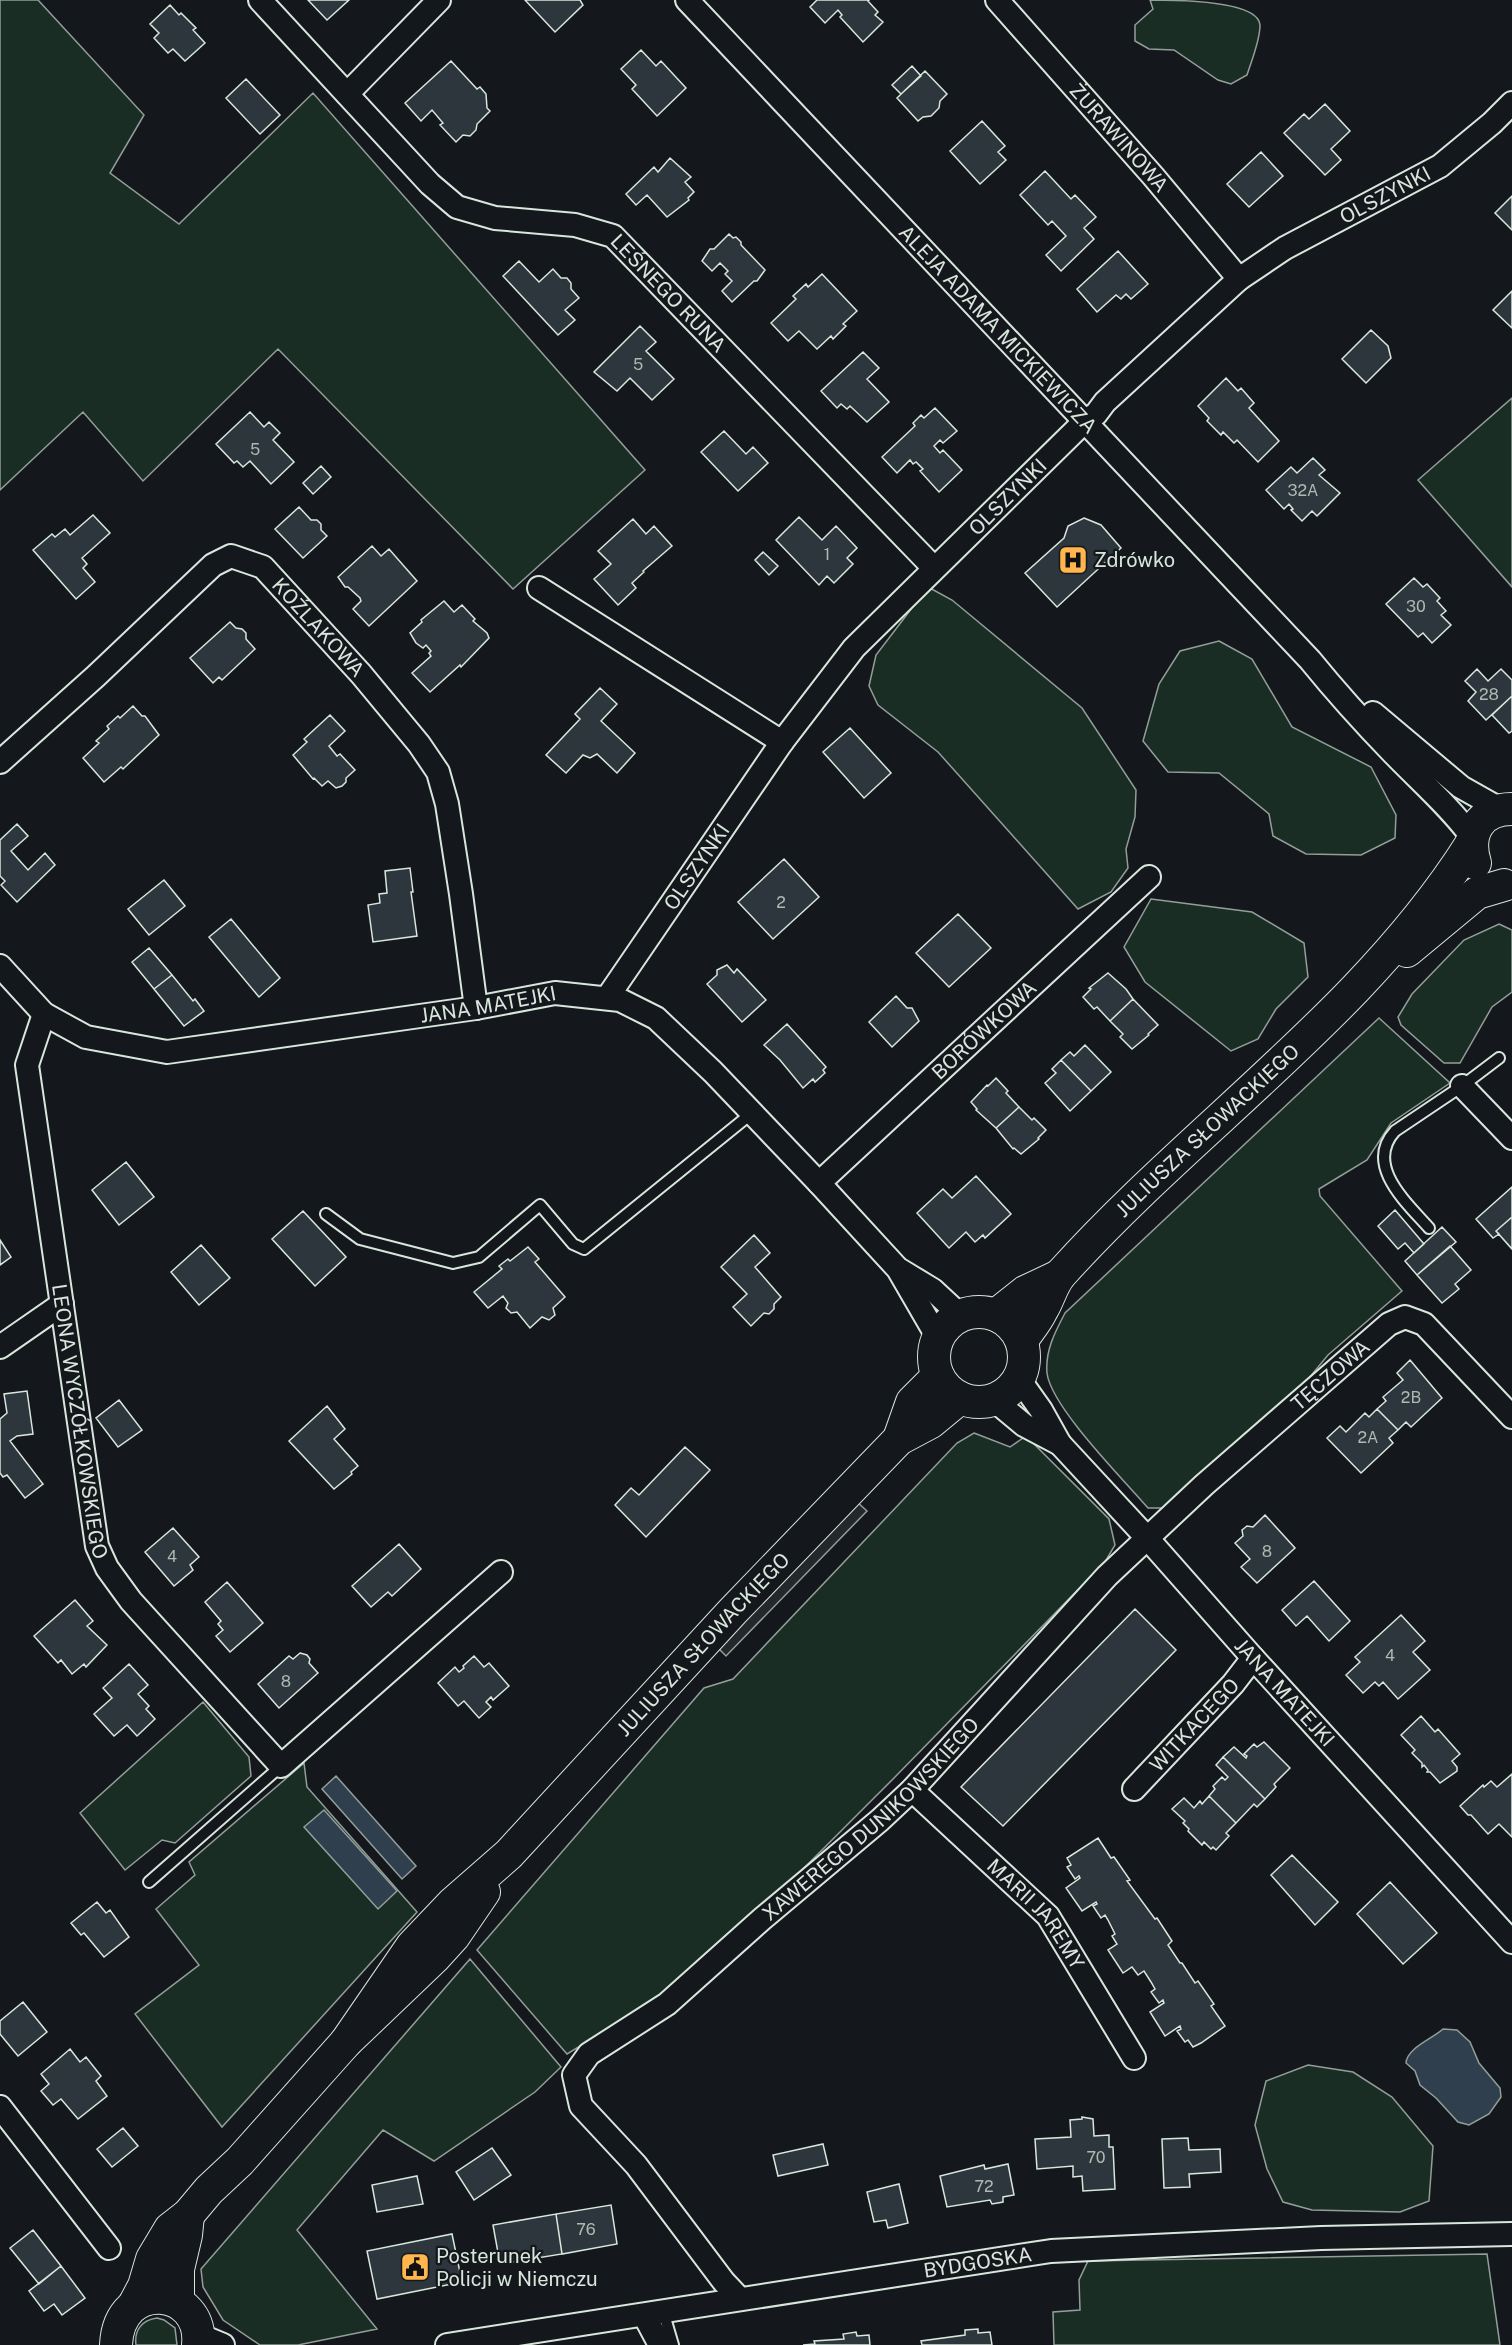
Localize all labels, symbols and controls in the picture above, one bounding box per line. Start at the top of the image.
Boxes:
street label: ŻURAWINOWA [1064,78,1173,197]
street label: OLSZYNKI [1336,161,1435,229]
street label: ALEJA ADAMA MICKIEWICZA [894,220,1102,439]
street label: LEŚNEGO RUNA [606,229,731,357]
house number: 5 [633,355,643,374]
house number: 5 [250,440,260,459]
street label: OLSZYNKI [964,454,1052,540]
house number: 32A [1288,481,1318,500]
hospital icon: Zdrówko [1057,544,1089,576]
house number: 1 [824,545,830,564]
place label: Zdrówko [1094,548,1175,572]
street label: KOŹLAKOWA [267,573,370,682]
house number: 30 [1406,597,1426,616]
house number: 28 [1479,685,1499,704]
street label: OLSZYNKI [659,819,735,914]
house number: 2 [776,893,786,912]
street label: BORÓWKOWA [927,976,1041,1084]
street label: JANA MATEJKI [419,981,558,1028]
street label: JULIUSZA SŁOWACKIEGO [1111,1039,1304,1222]
street label: LEONA WYCZÓŁKOWSKIEGO [47,1282,113,1563]
street label: TĘCZOWA [1286,1334,1374,1416]
house number: 2B [1401,1388,1421,1407]
house number: 2A [1358,1428,1378,1447]
house number: 8 [1262,1542,1272,1561]
house number: 4 [167,1547,177,1566]
street label: JULIUSZA SŁOWACKIEGO [612,1548,795,1741]
street label: JANA MATEJKI [1230,1634,1340,1751]
house number: 4 [1385,1646,1395,1665]
house number: 8 [281,1672,291,1691]
street label: WITKACEGO [1145,1673,1244,1777]
street label: XAWEREGO DUNIKOWSKIEGO [758,1713,984,1925]
street label: MARII JAREMY [982,1854,1089,1974]
house number: 70 [1086,2148,1106,2167]
house number: 72 [974,2177,994,2196]
house number: 76 [576,2220,596,2239]
street label: BYDGOSKA [922,2242,1034,2283]
place label: Posterunek Policji w Niemczu [436,2244,598,2291]
public building icon: Posterunek Policji w Niemczu [399,2251,431,2283]

